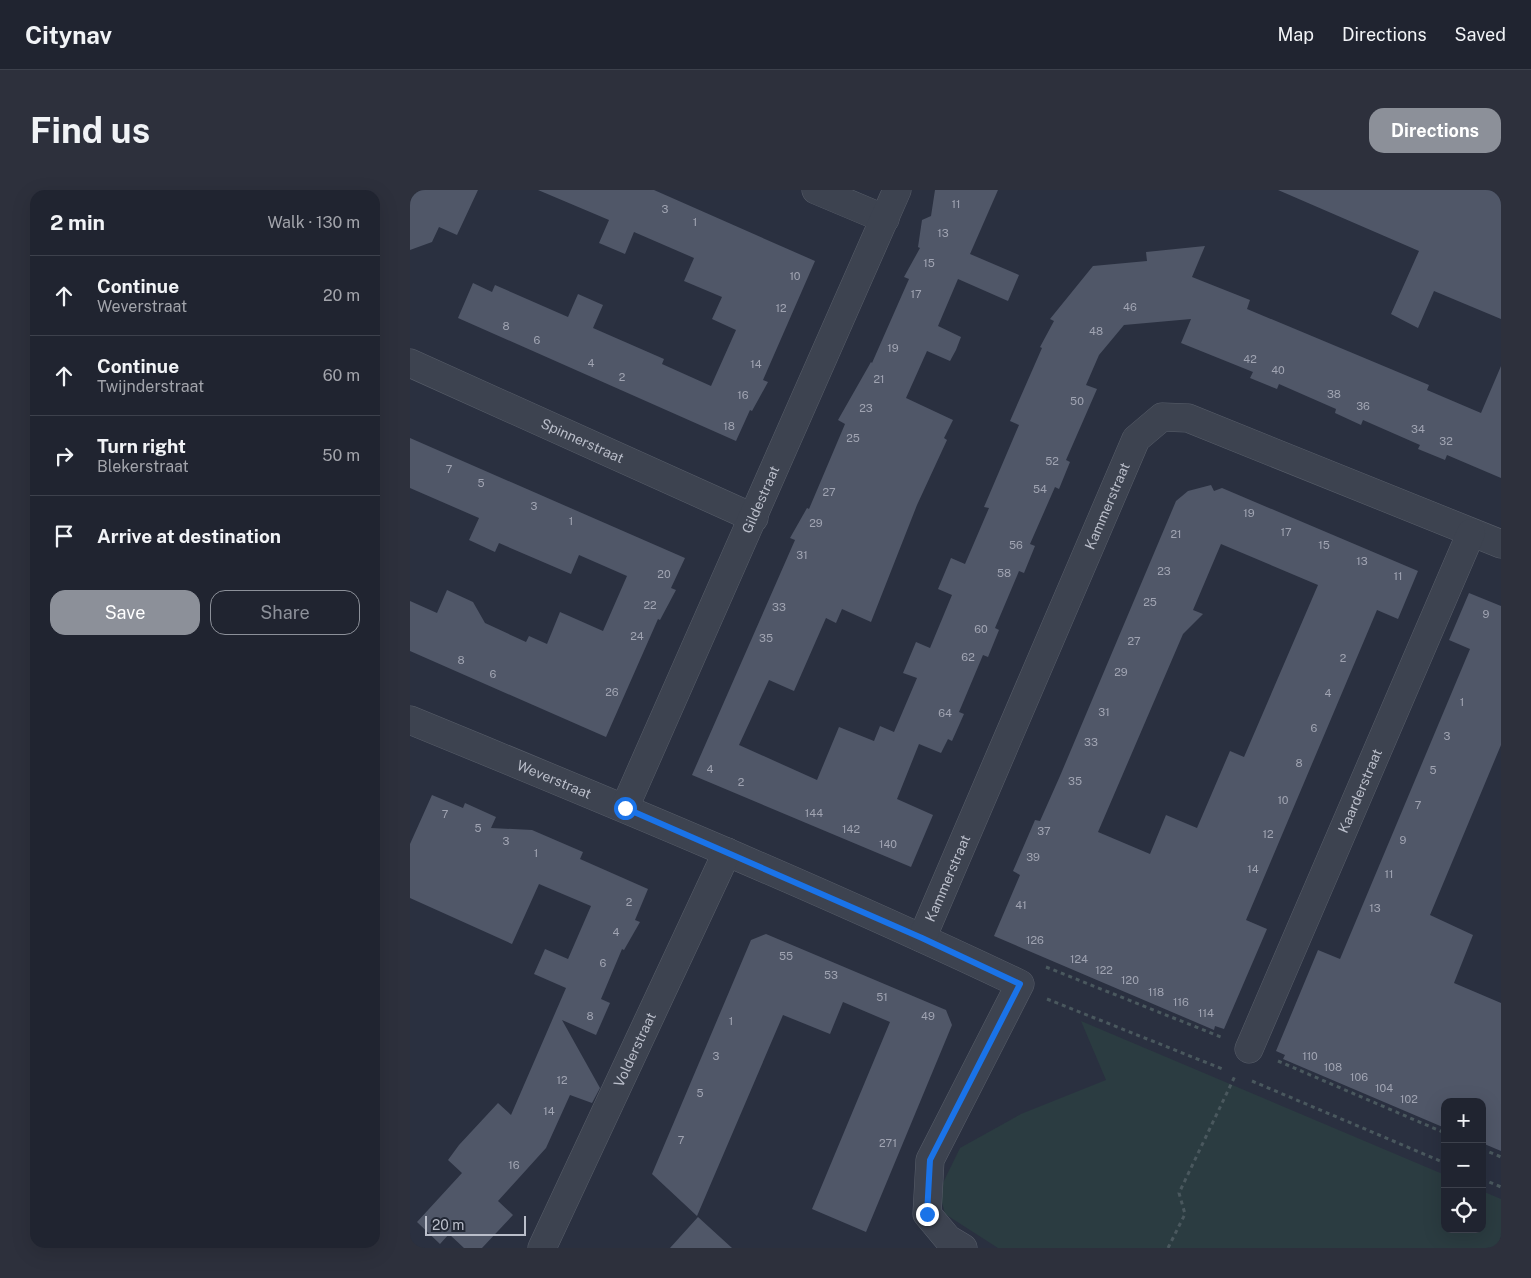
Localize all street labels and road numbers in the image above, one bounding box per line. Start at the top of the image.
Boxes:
street label: Spinnerstraat [538,415,626,466]
street label: Kammerstraat [1082,460,1133,552]
street label: Gildestraat [739,463,782,536]
street label: Kaarderstraat [1335,746,1385,835]
street label: Weverstraat [515,757,594,802]
street label: Kammerstraat [922,832,973,924]
street label: Volderstraat [610,1010,659,1089]

